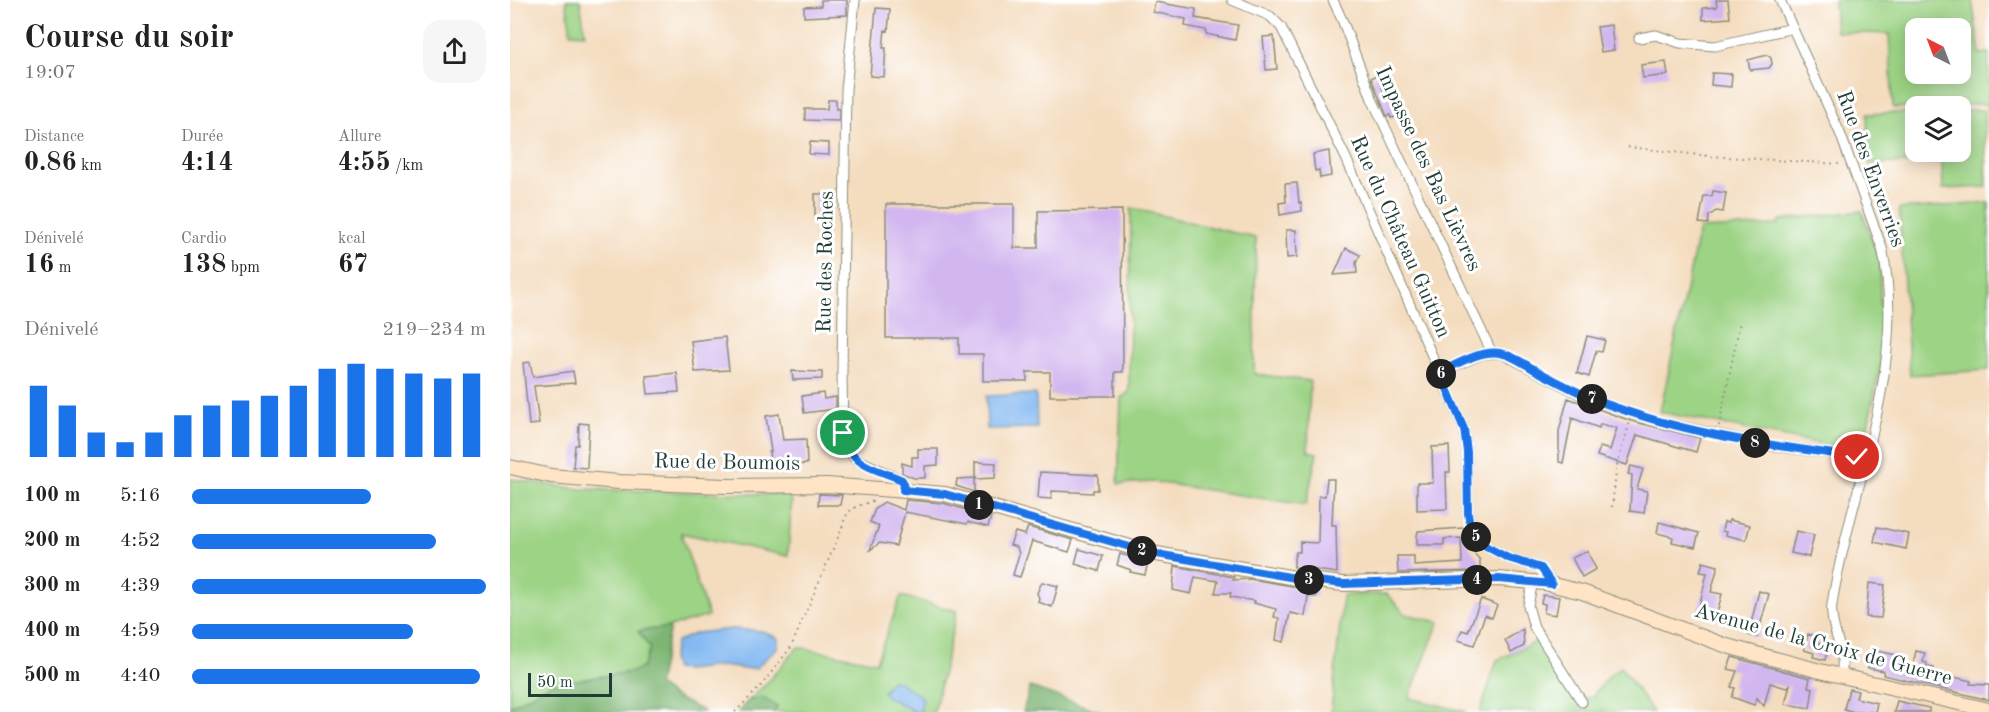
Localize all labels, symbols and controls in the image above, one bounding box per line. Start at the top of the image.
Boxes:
north arrow [1905,18,1971,84]
map controls [1905,18,1971,162]
button: share [423,20,486,83]
text: Course du soir [24,22,234,55]
text: 19:07 [24,63,76,83]
street label: Impasse des Bas Lièvres [1371,63,1485,275]
street label: Rue des Enverries [1832,88,1908,250]
button: layers [1905,96,1971,162]
text: Distance [24,129,84,145]
text: Durée [181,129,223,145]
text: Allure [338,129,381,145]
street label: Rue du Château Guitton [1346,133,1454,341]
text: 0.86 [24,150,77,176]
text: 4:14 [181,150,234,176]
text: 4:55 [338,150,391,176]
text: km [77,158,102,174]
text: /km [391,158,423,174]
street label: Rue des Roches [814,191,838,333]
text: Dénivelé [24,231,84,247]
text: Cardio [181,231,227,247]
text: kcal [338,231,366,247]
text: 16 [24,252,54,278]
text: 138 [181,252,226,278]
text: 67 [338,252,368,278]
text: m [54,260,71,276]
text: bpm [226,260,260,276]
text: Dénivelé [24,320,98,340]
text: 219–234 m [383,320,486,340]
pin: 6 [1426,359,1456,389]
text: 6 [1436,366,1446,382]
pin: 7 [1577,384,1607,414]
text: 7 [1587,391,1597,407]
pin [817,407,868,458]
icon: arrive [826,416,859,449]
pin: 8 [1740,428,1770,458]
pin [1831,431,1882,482]
text: 8 [1750,435,1760,451]
icon: check [1840,440,1873,473]
street label: Rue de Boumois [654,451,800,475]
text: 100 m [24,486,80,506]
text: 5:16 [120,486,160,506]
pin: 1 [964,490,994,520]
text: 1 [974,497,984,513]
pin: 5 [1461,522,1491,552]
text: 5 [1471,529,1481,545]
text: 200 m [24,531,80,551]
text: 4:52 [120,531,160,551]
pin: 2 [1127,536,1157,566]
text: 2 [1137,543,1147,559]
pin: 3 [1294,565,1324,595]
pin: 4 [1462,565,1492,595]
text: 3 [1304,572,1314,588]
text: 4 [1472,572,1482,588]
text: 300 m [24,576,80,596]
text: 4:39 [120,576,160,596]
street label: Avenue de la Croix de Guerre [1692,600,1954,690]
text: 400 m [24,621,80,641]
text: 4:59 [120,621,160,641]
text: 500 m [24,666,80,686]
text: 4:40 [120,666,160,686]
scale bar [528,670,612,698]
text: 50 m [537,675,573,691]

